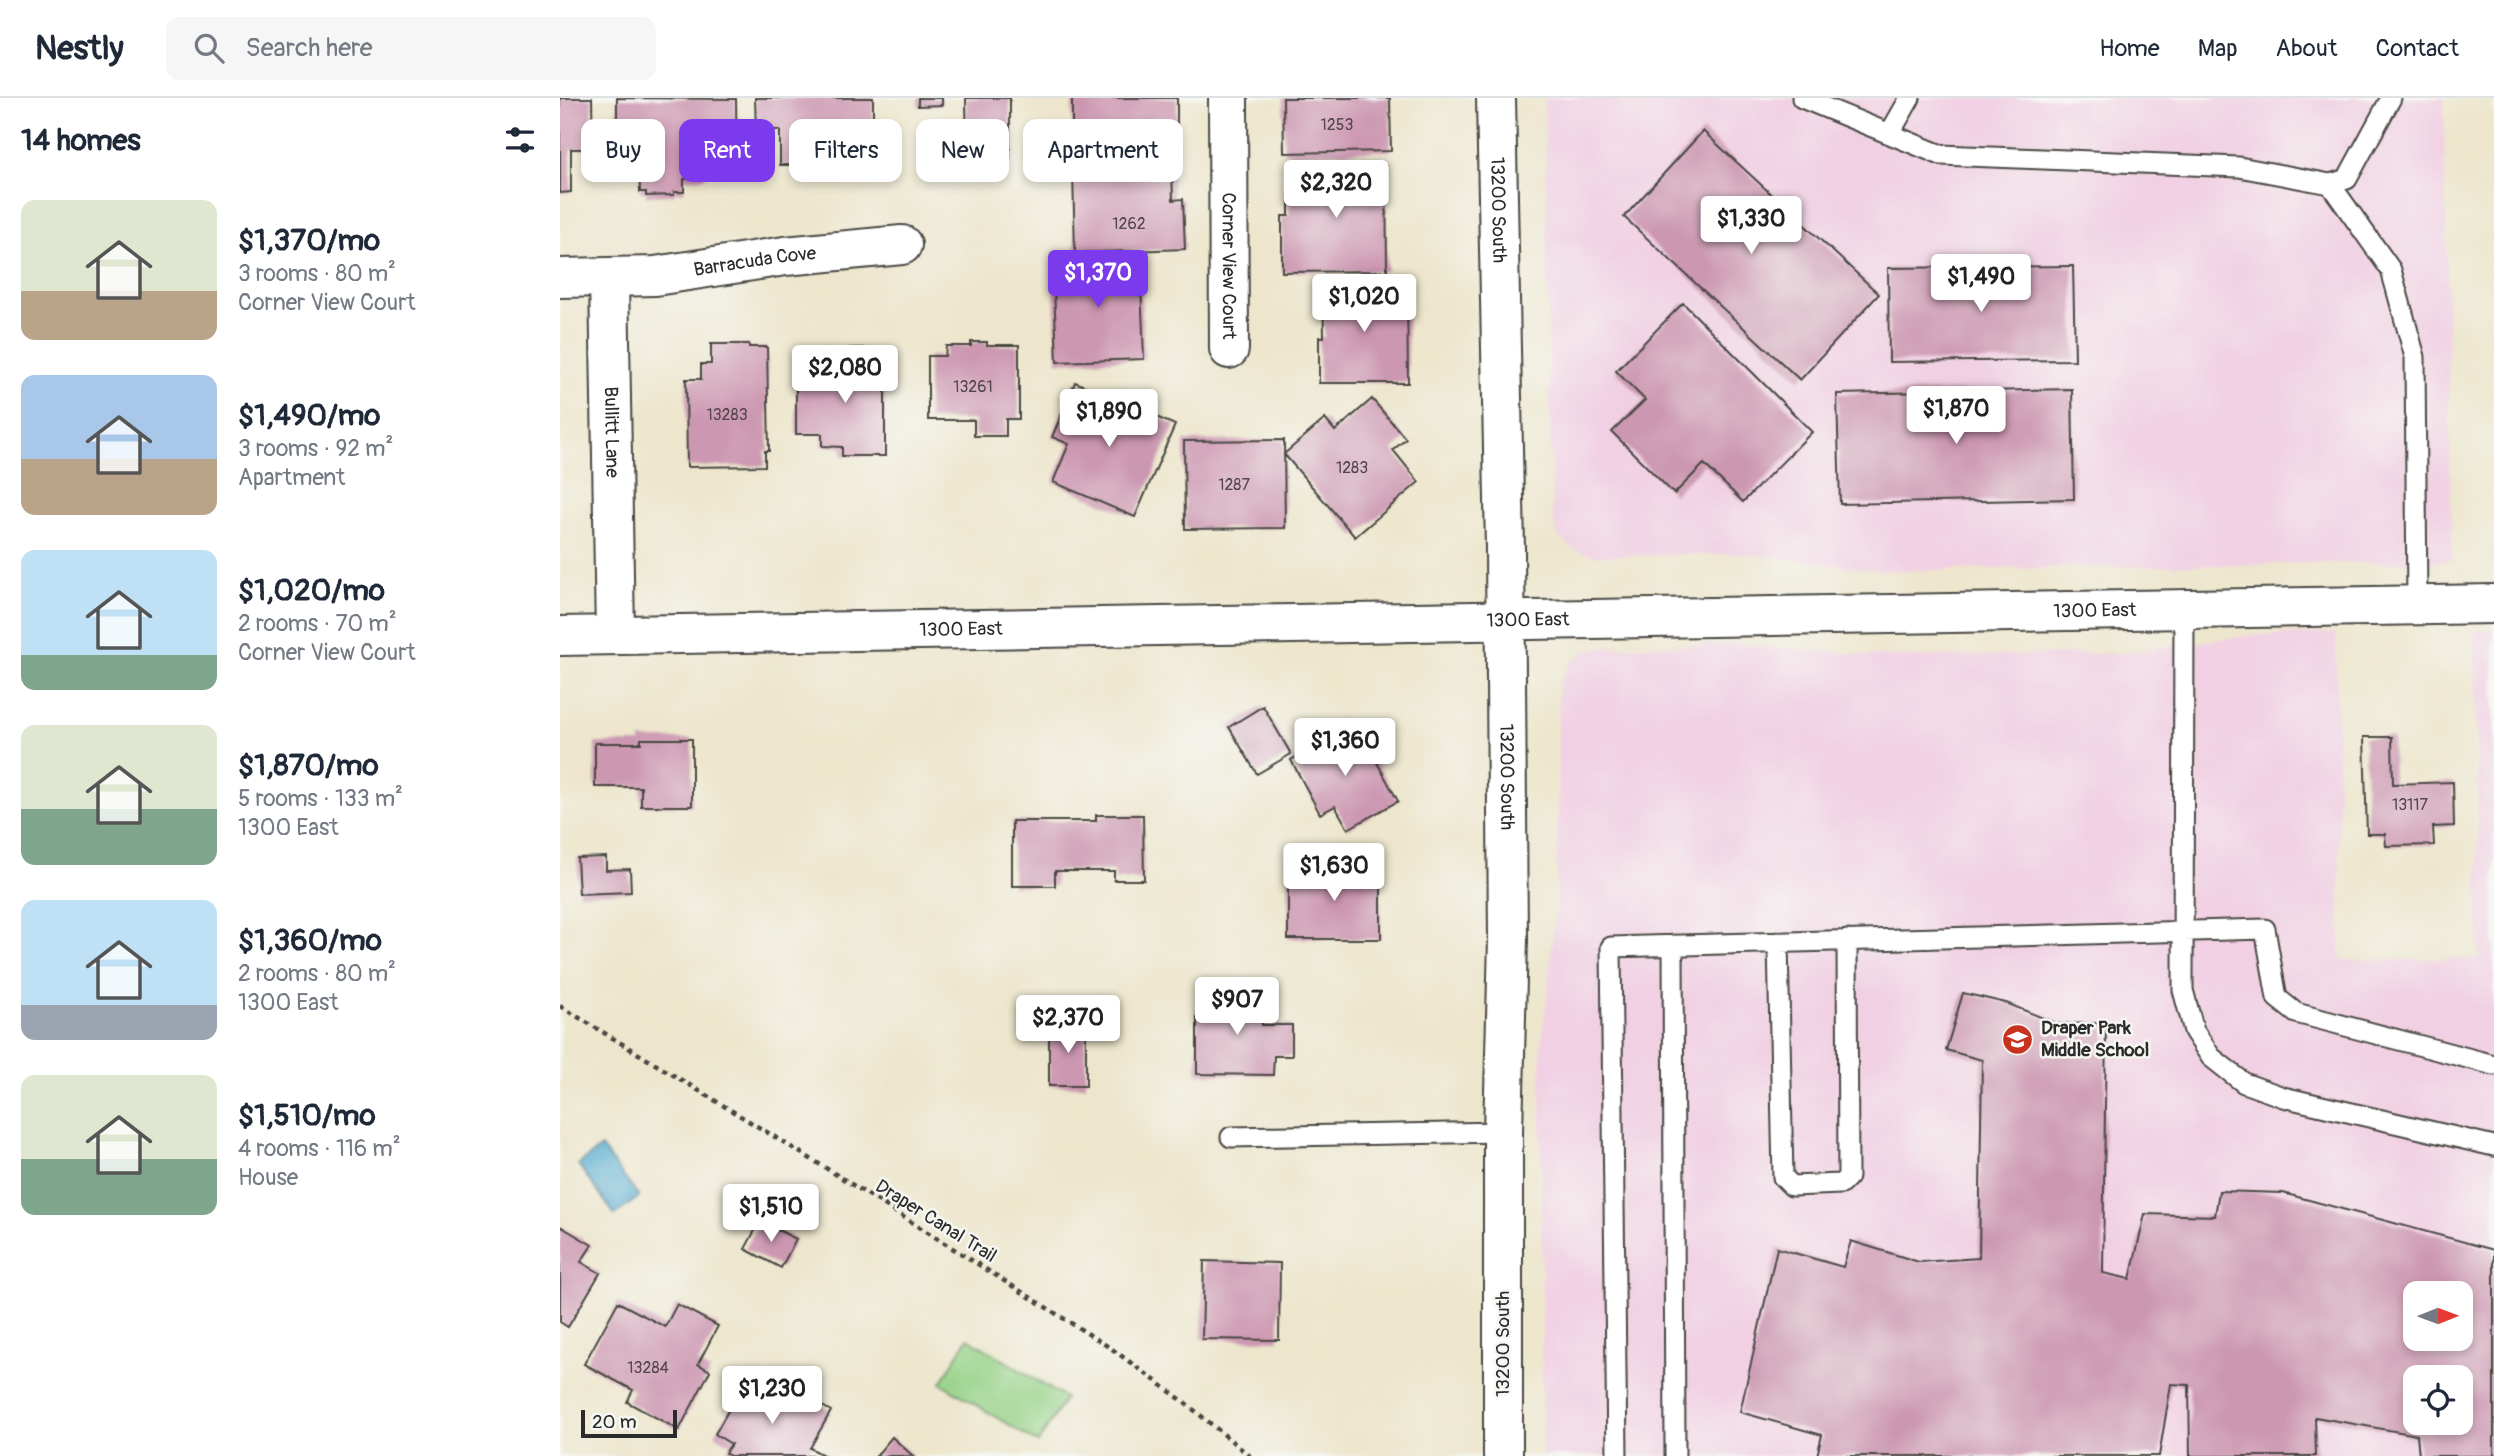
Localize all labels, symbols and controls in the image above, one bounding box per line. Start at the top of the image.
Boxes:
search box [166,17,656,80]
text: Nestly [35,28,124,69]
icon: search [190,29,228,67]
text: Search here [246,32,373,64]
text: Home [2099,34,2160,63]
text: Map [2198,34,2238,63]
text: About [2276,34,2338,63]
text: Contact [2376,34,2459,63]
house number: 1253 [1321,115,1353,135]
chip: Buy [581,119,665,182]
chip: Rent [679,119,775,182]
chip: Filters [789,119,902,182]
chip: New [916,119,1009,182]
chip: Apartment [1023,119,1183,182]
icon: filters [501,121,539,159]
text: 14 homes [21,122,141,159]
street label: 13200 South [1485,157,1511,263]
pin: $2,320 [1279,160,1393,220]
text: $2,320 [1300,168,1372,197]
street label: Corner View Court [1216,193,1241,340]
pin: $1,330 [1694,197,1808,256]
text: $1,330 [1717,204,1785,233]
house number: 1262 [1112,214,1146,234]
text: $1,370/mo [238,222,380,259]
icon: home [77,228,161,312]
street label: Barracuda Cove [692,241,818,282]
pin: $1,370 [1041,250,1155,310]
pin: $1,490 [1924,254,2038,314]
text: $1,370 [1064,258,1132,287]
text: 3 rooms · 80 m² [238,259,396,288]
text: $1,490 [1947,262,2015,291]
pin: $1,020 [1307,274,1421,334]
text: $1,020 [1328,282,1400,311]
text: Corner View Court [238,288,416,317]
pin: $2,080 [788,345,902,405]
text: $2,080 [808,353,882,382]
house number: 13261 [953,377,993,397]
street label: Bullitt Lane [599,386,624,478]
pin: $1,870 [1899,386,2013,446]
pin: $1,890 [1052,390,1166,449]
text: $1,870 [1923,394,1989,423]
text: $1,490/mo [238,397,380,434]
text: $1,890 [1076,397,1142,426]
icon: home [77,403,161,487]
house number: 13283 [706,405,748,425]
text: 3 rooms · 92 m² [238,434,393,463]
house number: 1283 [1336,458,1368,478]
text: Apartment [238,463,345,492]
house number: 1287 [1218,475,1250,495]
text: $1,020/mo [238,572,385,609]
icon: home [77,578,161,662]
street label: 1300 East [2053,598,2137,623]
street label: 1300 East [1486,607,1570,633]
text: 2 rooms · 70 m² [238,609,397,638]
street label: 1300 East [919,617,1003,642]
text: Corner View Court [238,638,416,667]
pin: $1,360 [1288,718,1402,778]
street label: 13200 South [1494,724,1519,830]
text: $1,360 [1310,726,1380,755]
text: $1,870/mo [238,747,379,784]
icon: home [77,753,161,837]
text: 5 rooms · 133 m² [238,784,403,813]
house number: 13117 [2392,795,2429,815]
text: 1300 East [238,813,338,842]
pin: $1,630 [1277,844,1391,903]
text: $1,630 [1299,851,1369,880]
text: $1,360/mo [238,922,382,959]
icon: home [77,928,161,1012]
text: 2 rooms · 80 m² [238,959,396,988]
pin: $907 [1196,978,1278,1037]
text: $907 [1211,985,1263,1014]
text: 1300 East [238,988,338,1017]
pin: $2,370 [1011,996,1125,1055]
text: $2,370 [1032,1003,1104,1032]
place label: Draper Park Middle School [2041,1016,2149,1062]
school or university icon: Draper Park Middle School [2001,1022,2035,1056]
text: $1,510/mo [238,1097,376,1134]
icon: home [77,1103,161,1187]
text: 4 rooms · 116 m² [238,1134,401,1163]
text: House [238,1163,298,1192]
street label: Draper Canal Trail [871,1174,1001,1268]
pin: $1,510 [714,1184,828,1244]
text: $1,510 [739,1192,803,1221]
north arrow [2403,1281,2473,1351]
map controls [2403,1281,2473,1435]
street label: 13200 South [1491,1291,1515,1397]
house number: 13284 [627,1358,669,1378]
button: locate [2403,1365,2473,1435]
pin: $1,230 [715,1366,829,1426]
text: $1,230 [738,1374,806,1403]
scale bar [581,1407,677,1439]
text: 20 m [592,1410,637,1434]

